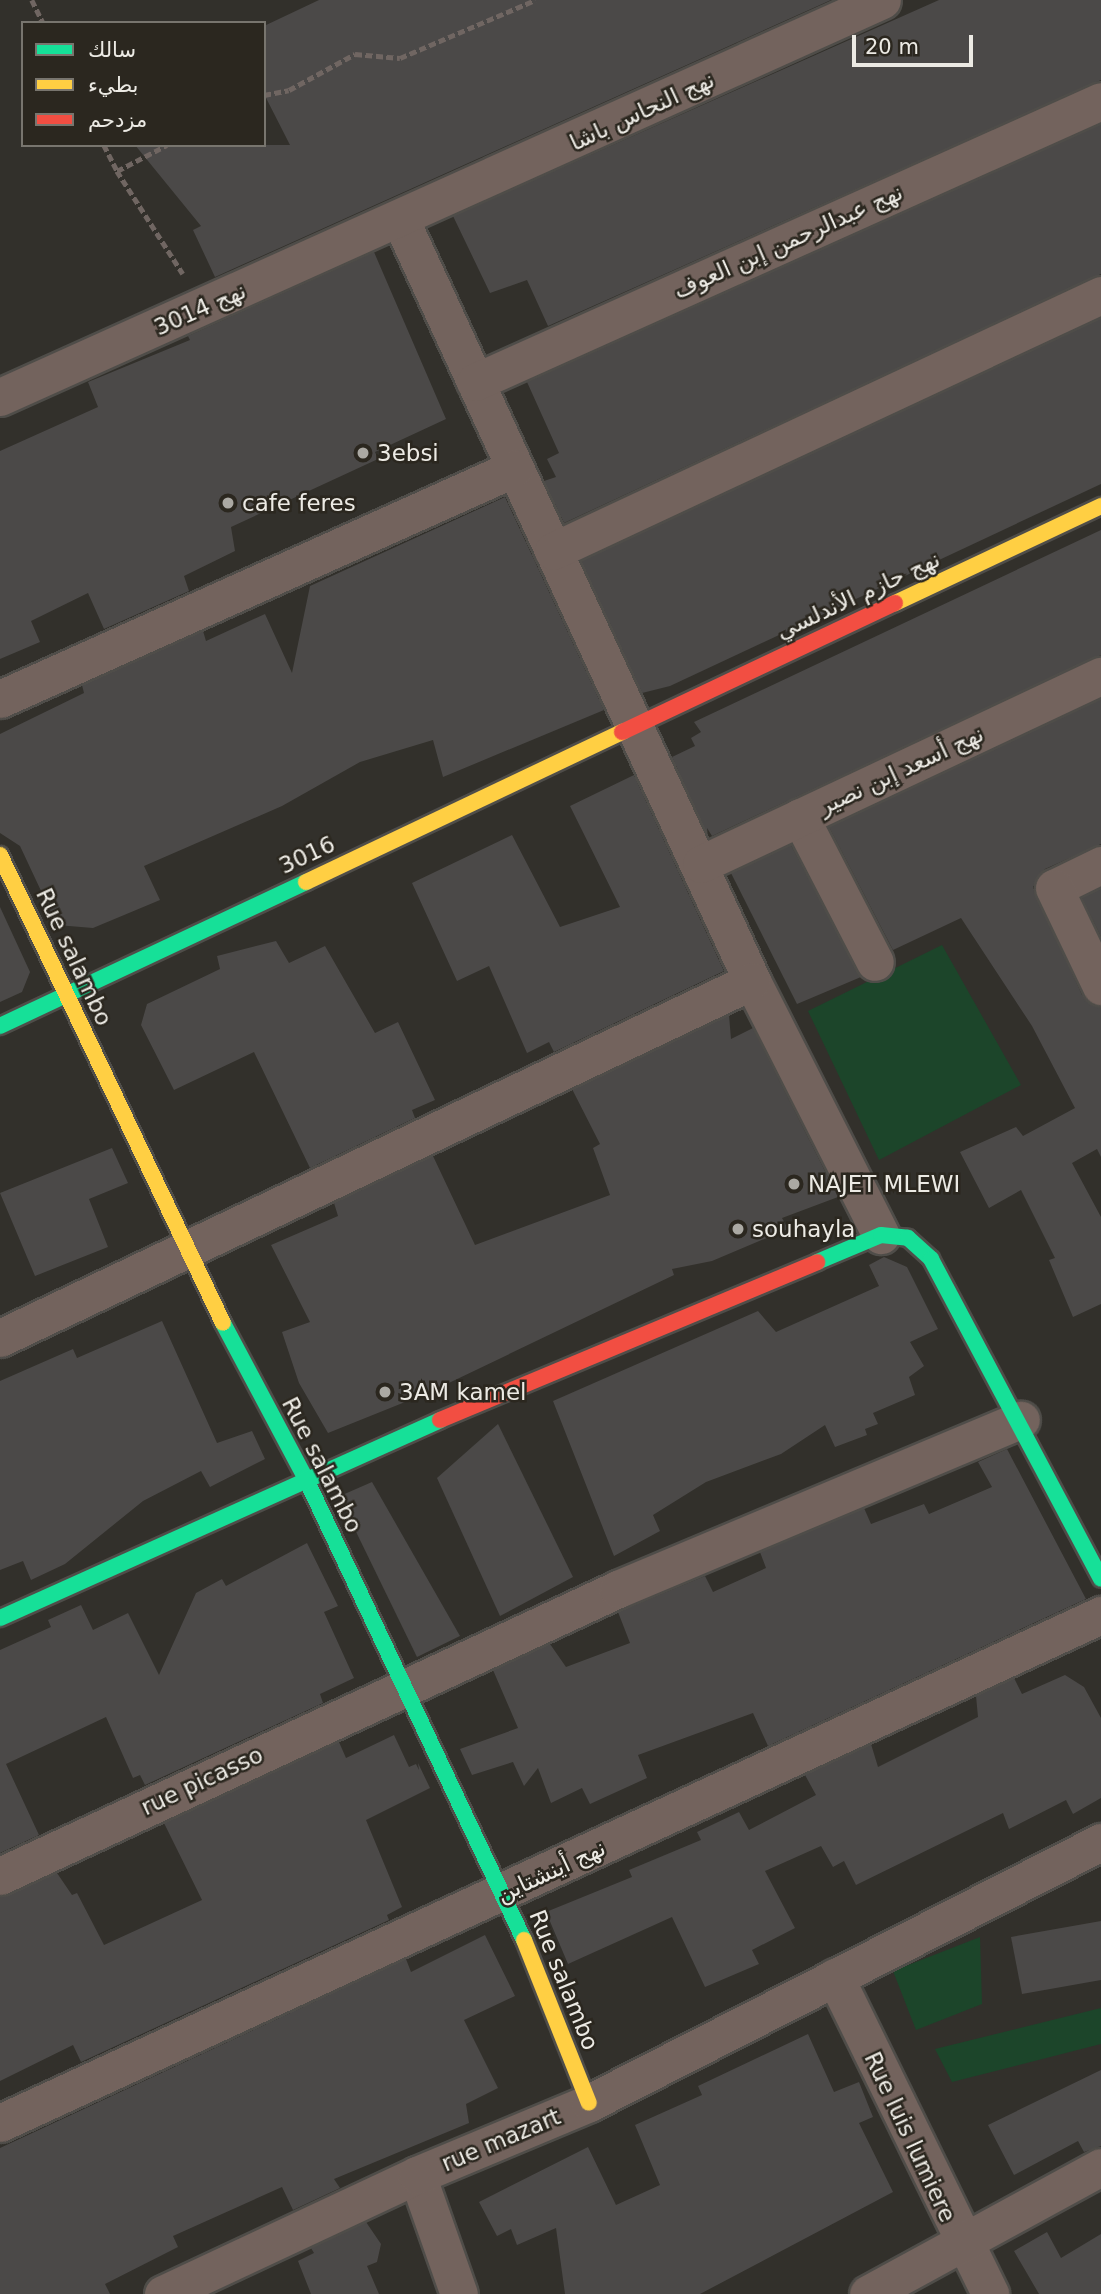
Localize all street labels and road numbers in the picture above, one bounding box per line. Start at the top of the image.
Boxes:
street label: نهج النحاس باشا [565,65,719,157]
street label: نهج عبدالرحمن إبن العوف [669,178,907,304]
street label: نهج 3014 [150,277,250,341]
street label: نهج حازم الأندلسي [772,545,944,645]
street label: نهج أسعد إبن نصير [814,720,988,820]
street label: 3016 [275,830,339,880]
street label: Rue salambo [30,884,118,1030]
street label: Rue salambo [276,1393,368,1537]
street label: rue picasso [137,1741,267,1821]
street label: نهج أينشتاين [492,1834,610,1908]
street label: Rue salambo [523,1906,605,2054]
street label: Rue luis lumiere [858,2047,962,2227]
street label: rue mazart [437,2103,565,2177]

